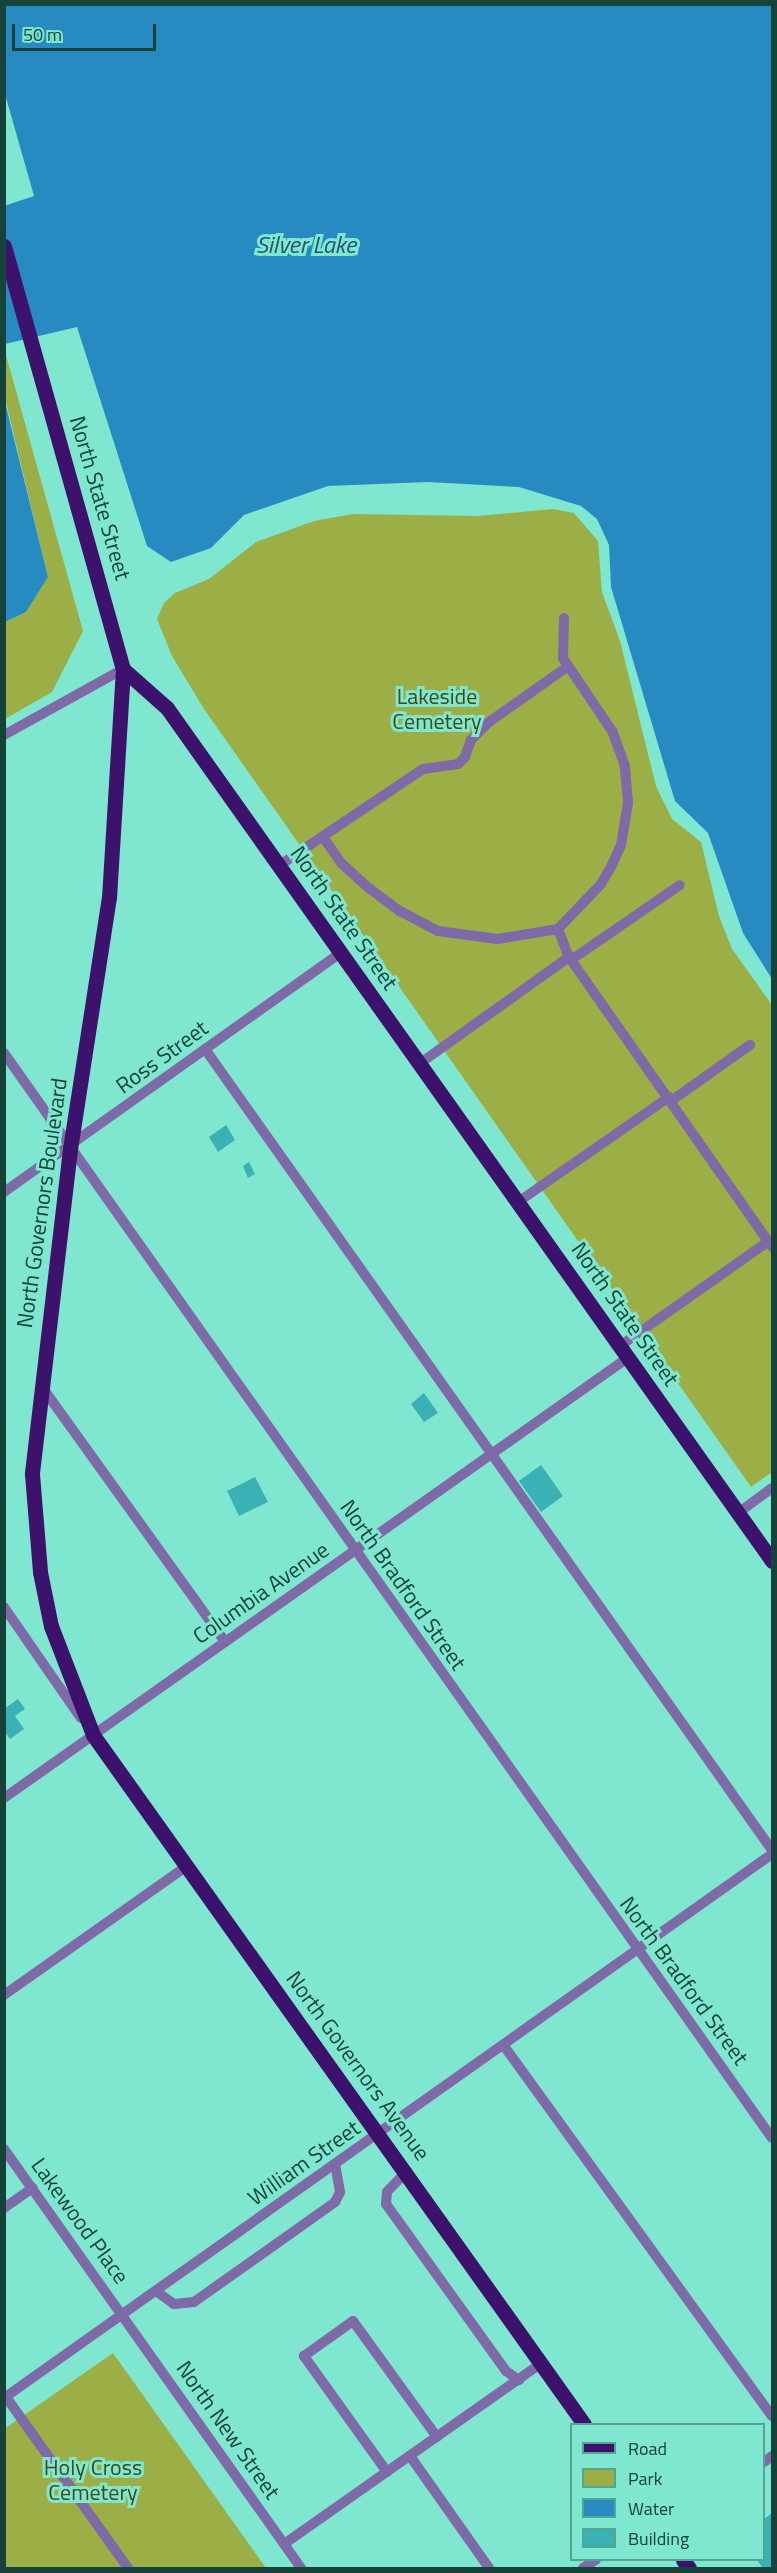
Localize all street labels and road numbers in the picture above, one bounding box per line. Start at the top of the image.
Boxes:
street label: North State Street [64,413,136,583]
street label: North State Street [285,841,403,995]
street label: Ross Street [111,1015,213,1099]
street label: North Governors Boulevard [11,1076,73,1330]
street label: North State Street [566,1237,684,1391]
street label: North Bradford Street [334,1495,472,1675]
street label: Columbia Avenue [188,1536,334,1650]
street label: North Bradford Street [614,1892,754,2070]
street label: North Governors Avenue [280,1966,436,2166]
street label: William Street [243,2115,365,2211]
street label: Lakewood Place [26,2153,134,2289]
street label: North New Street [171,2356,285,2504]

